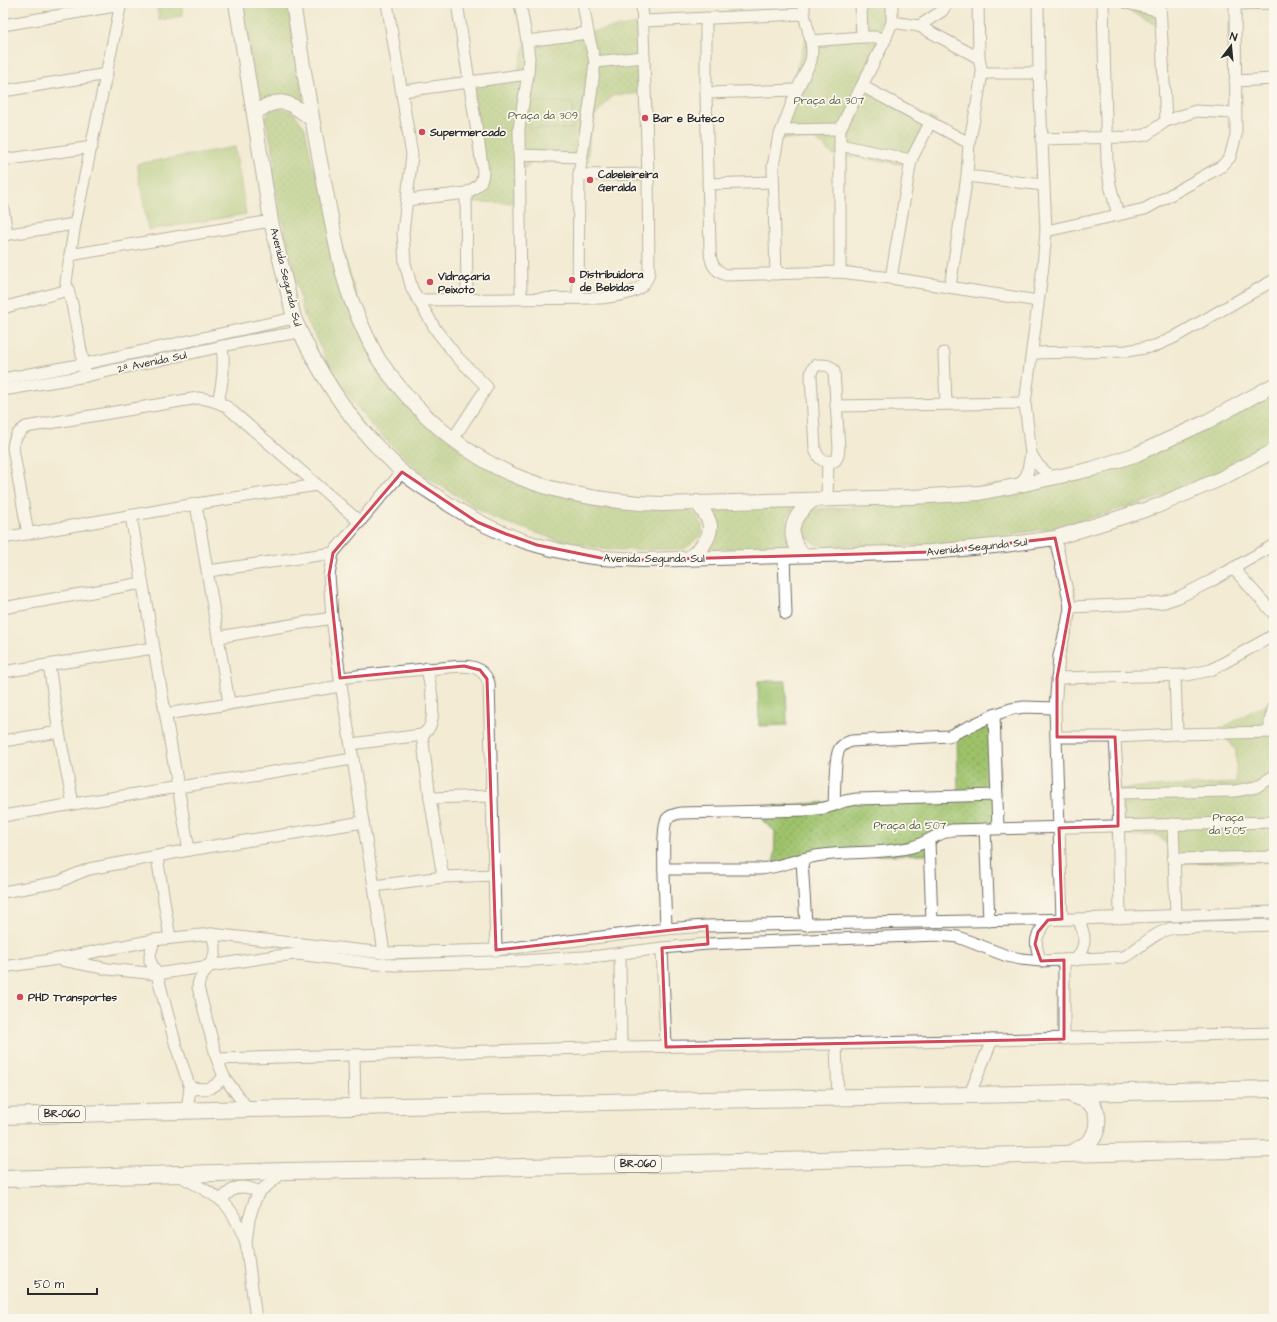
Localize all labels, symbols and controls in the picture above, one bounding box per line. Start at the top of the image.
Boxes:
north arrow [1211,26,1251,66]
text: N [1228,29,1239,45]
park label: Praça da 307 [794,93,865,108]
park label: Praça da 309 [508,108,578,123]
place label: Bar e Buteco [653,111,725,126]
marker: Bar e Buteco [640,113,650,123]
place label: Supermercado [429,125,507,141]
marker: Supermercado [417,127,427,137]
place label: Cabeleireira Geralda [598,167,659,195]
marker: Cabeleireira Geralda [585,175,595,185]
street label: Avenida Segunda Sul [265,226,306,328]
place label: Distribuidora de Bebidas [579,267,644,295]
place label: Vidraçaria Peixoto [437,269,490,297]
marker: Distribuidora de Bebidas [567,275,577,285]
marker: Vidraçaria Peixoto [425,277,435,287]
street label: 2ᵃ Avenida Sul [116,347,188,377]
street label: Avenida Segunda Sul [926,534,1029,561]
street label: Avenida Segunda Sul [603,551,705,567]
park label: Praça da 505 [1209,810,1247,838]
park label: Praça da 507 [874,818,947,833]
place label: PHD Transportes [28,990,118,1006]
marker: PHD Transportes [15,992,25,1002]
road number: BR-060 [39,1106,85,1122]
road number: BR-060 [615,1156,661,1172]
scale bar [28,1270,97,1296]
text: 50 m [34,1276,65,1293]

